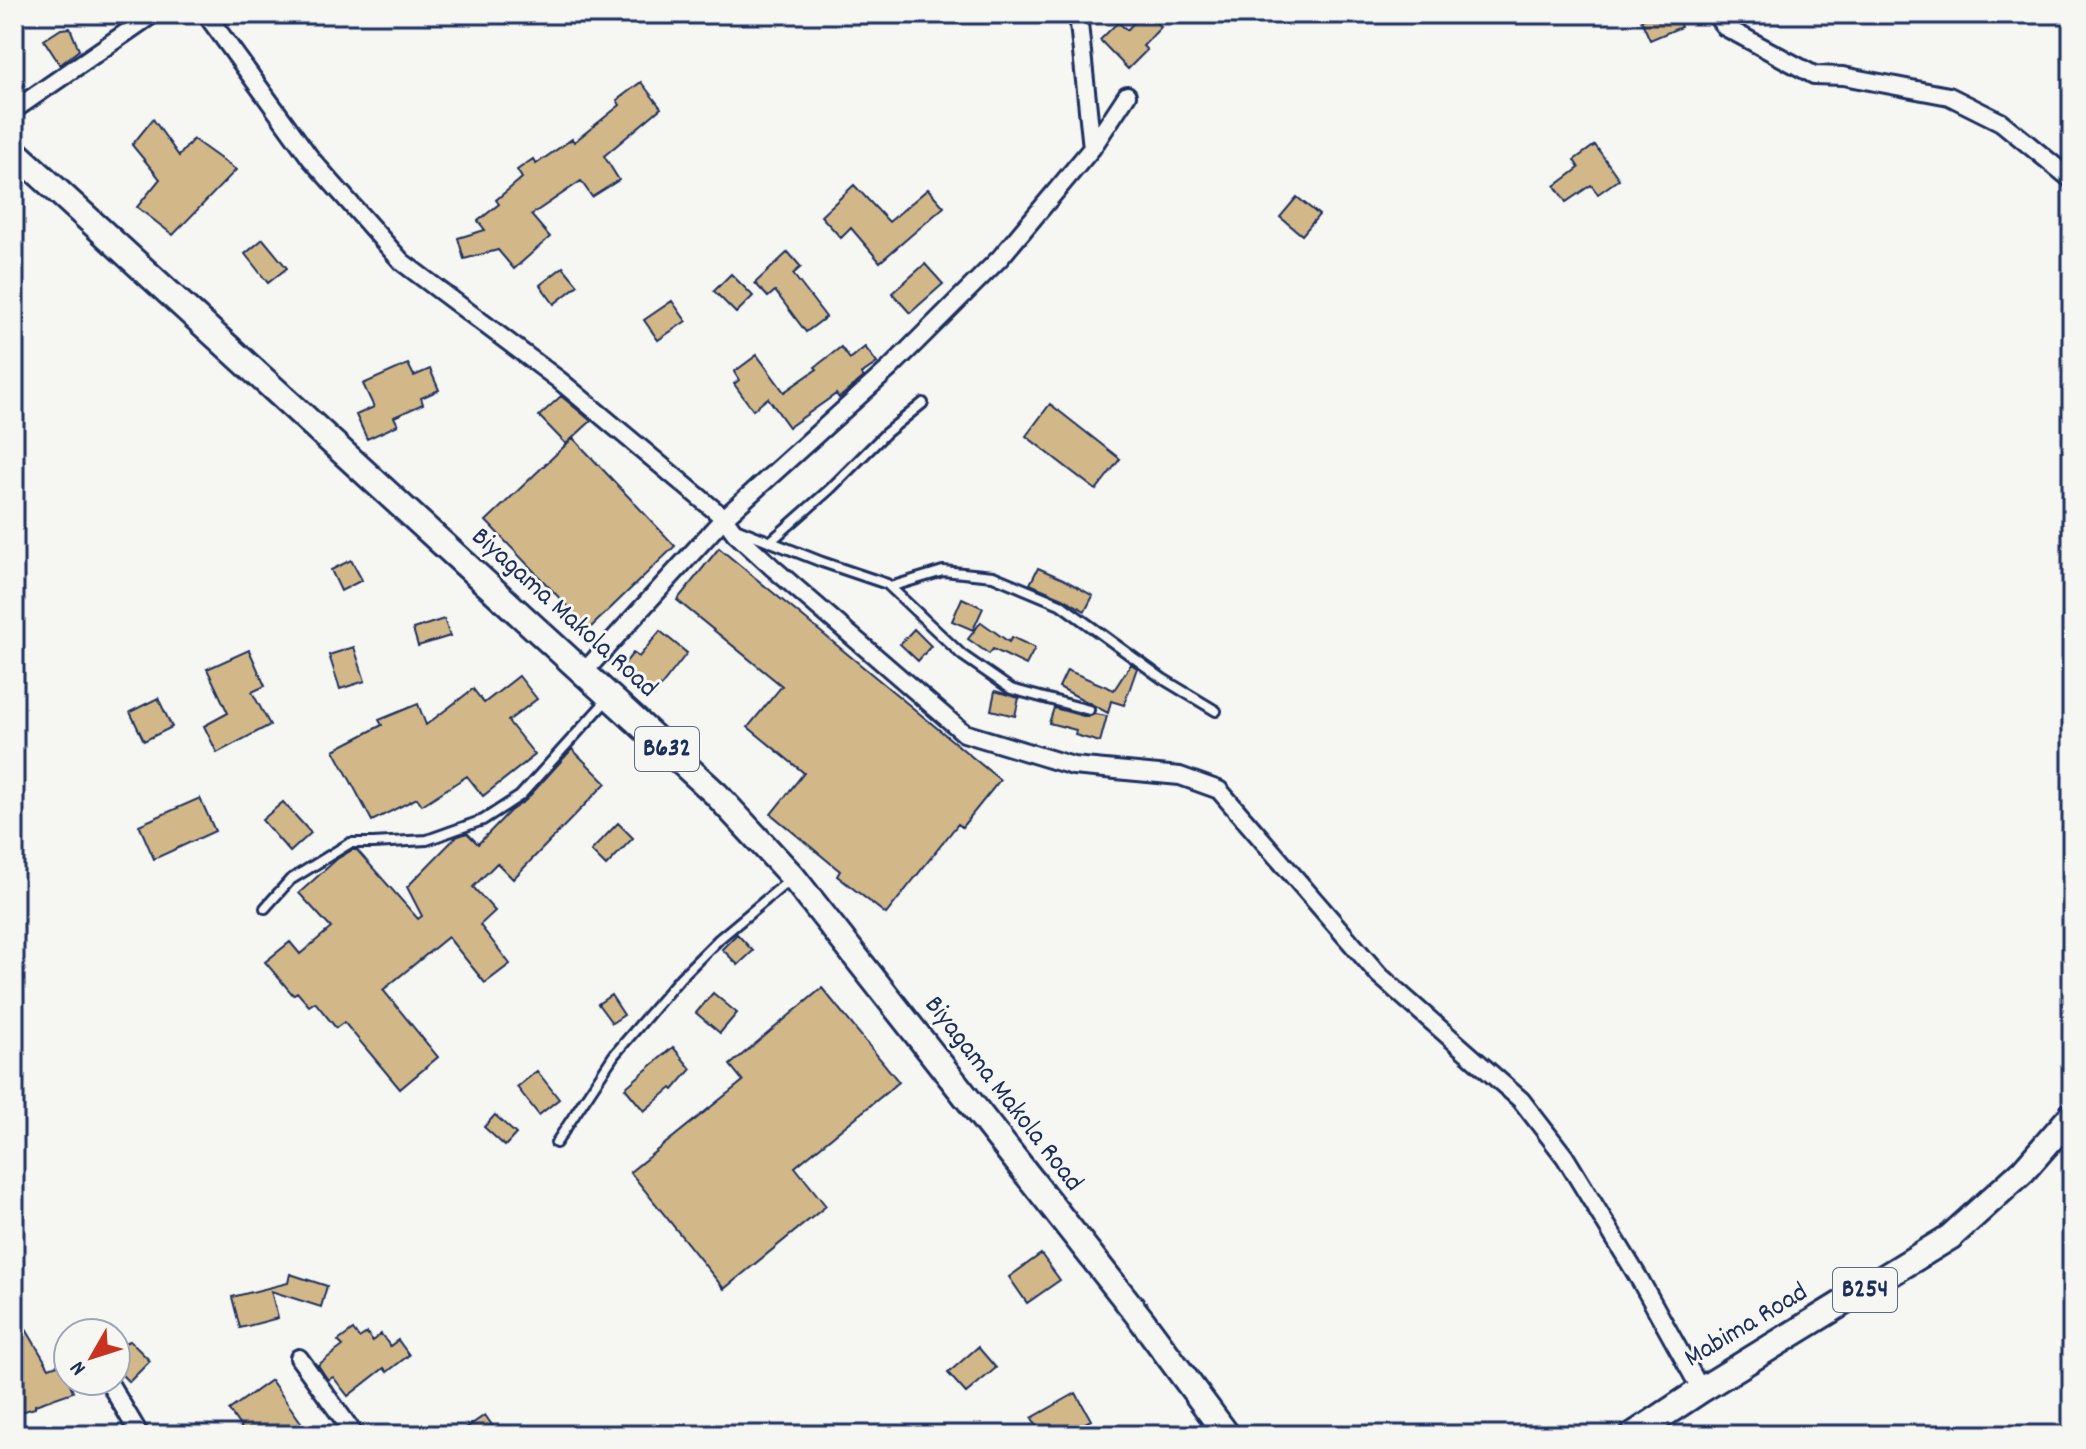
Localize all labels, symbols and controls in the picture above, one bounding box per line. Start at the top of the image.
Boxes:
street label: Biyagama Makola Road [461,519,665,709]
road number: B632 [635,727,699,771]
street label: Biyagama Makola Road [913,988,1091,1202]
road number: B254 [1833,1268,1897,1312]
street label: Mabima Road [1678,1274,1816,1380]
north arrow [52,1317,132,1397]
text: N [64,1353,95,1381]

